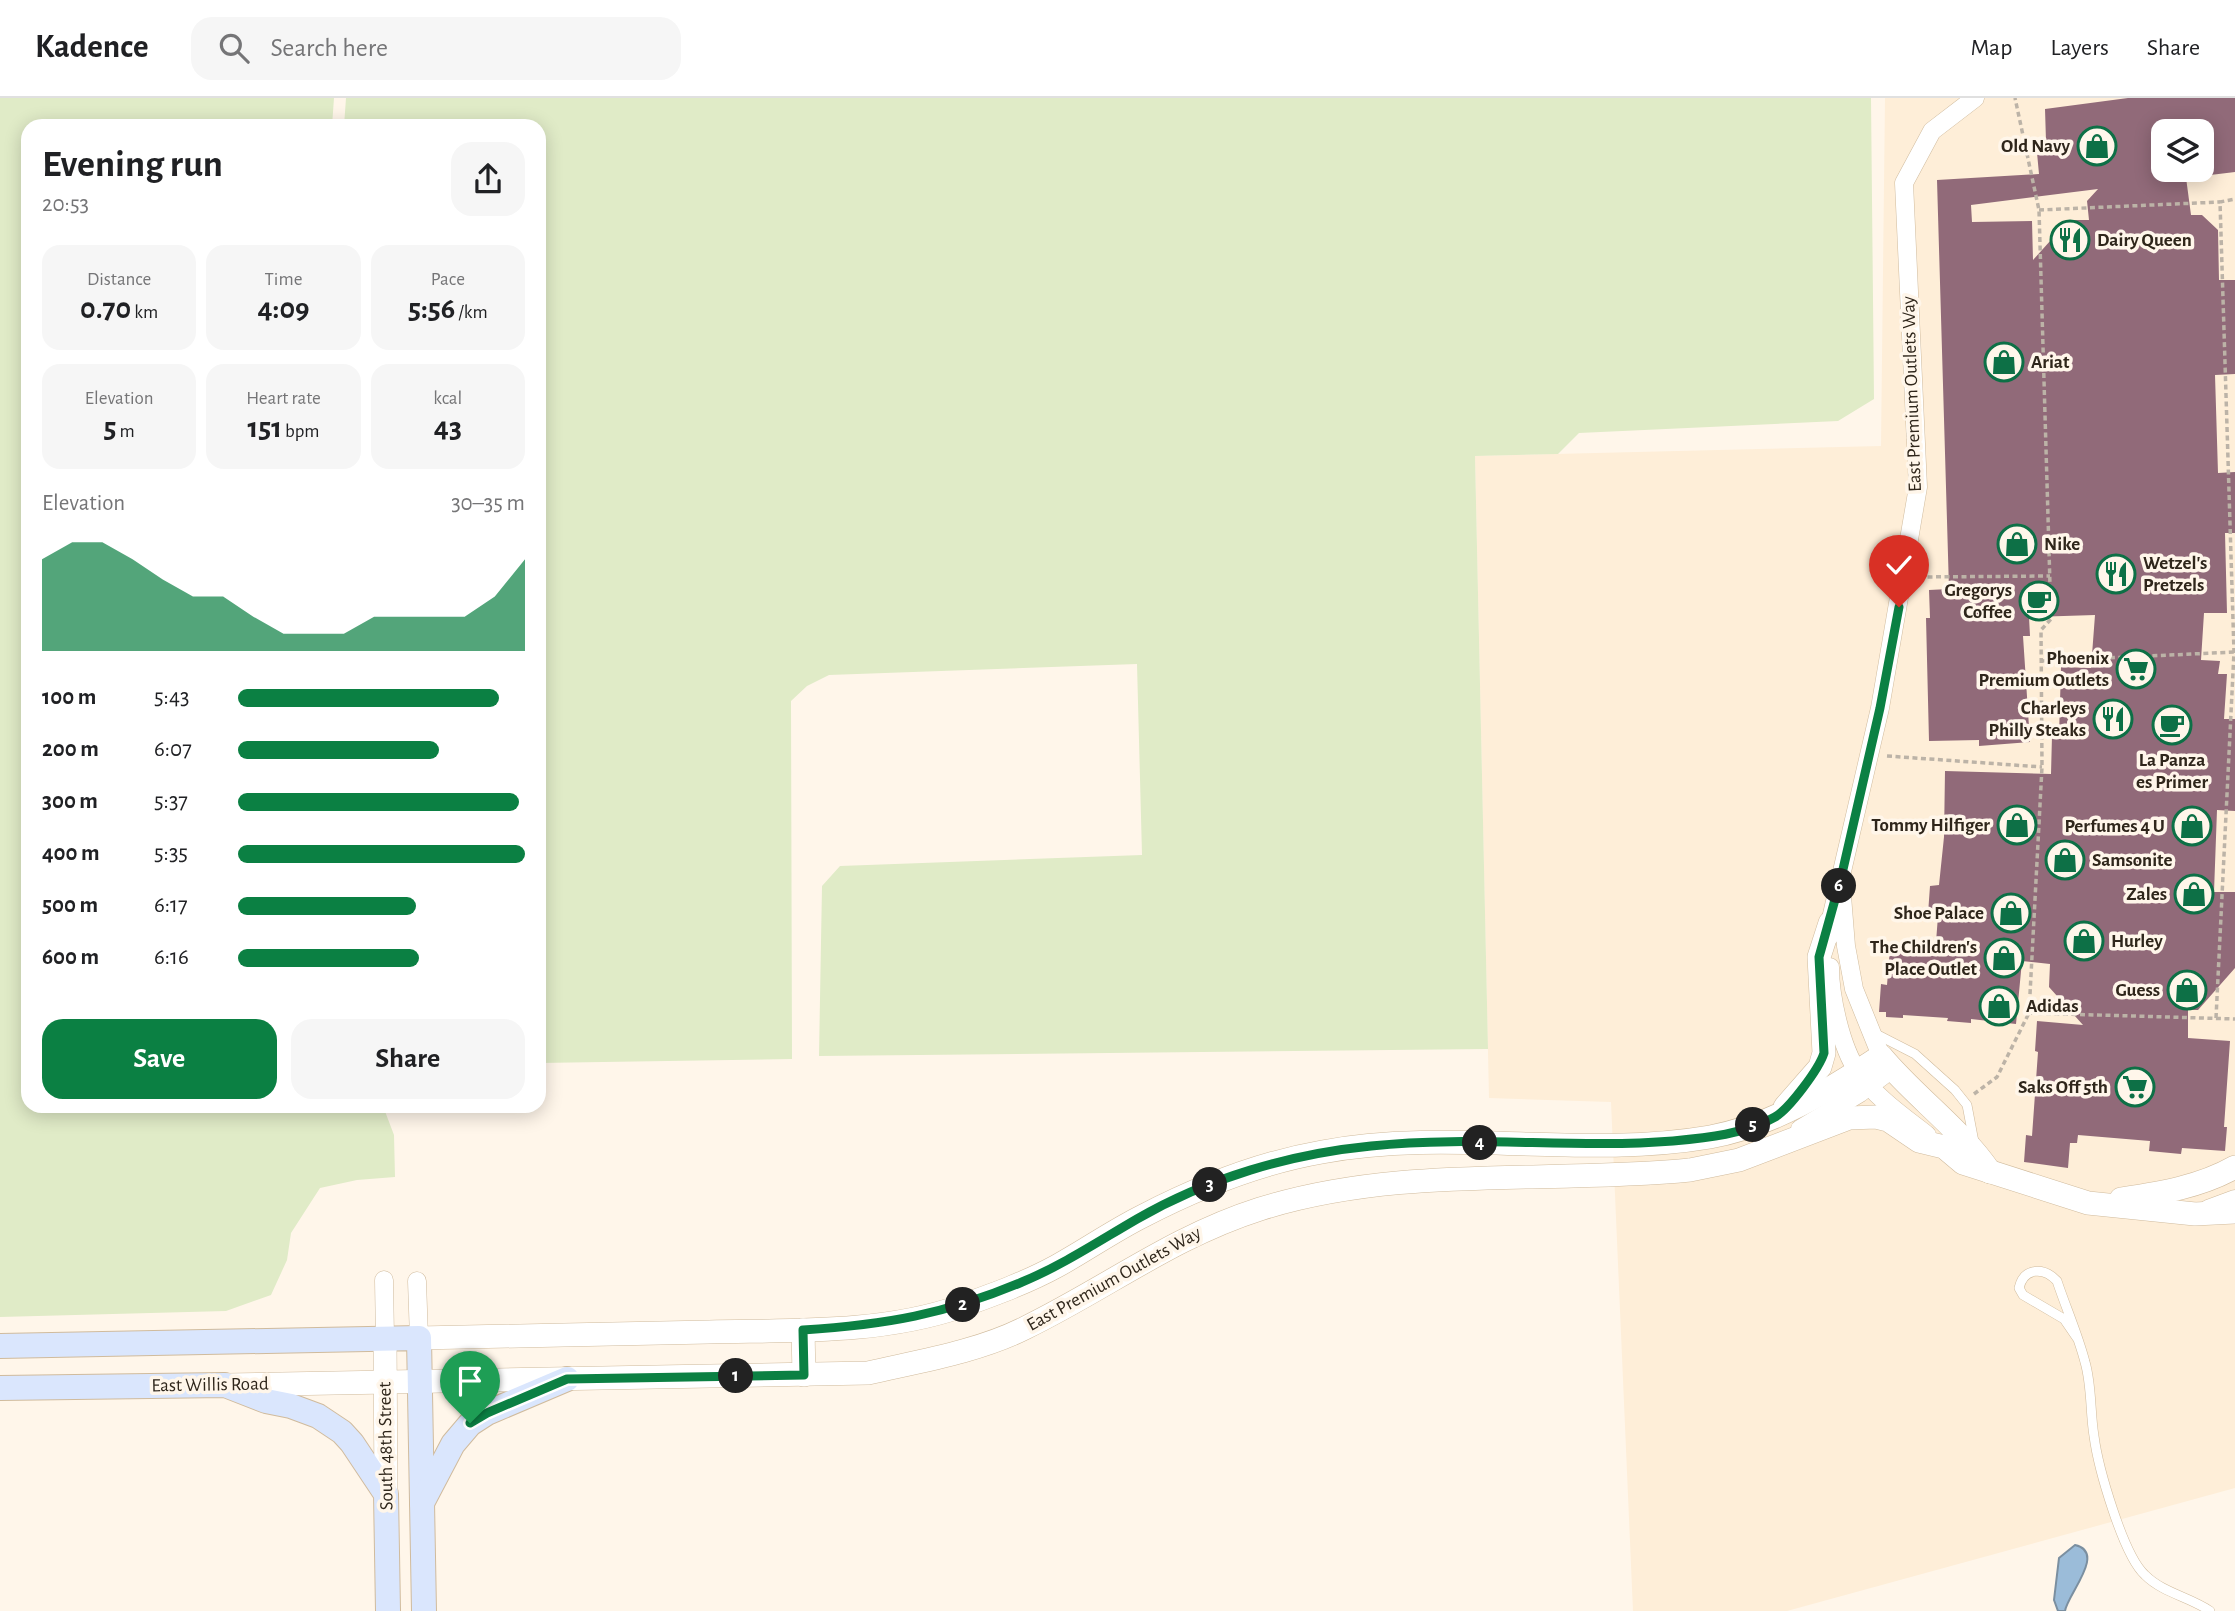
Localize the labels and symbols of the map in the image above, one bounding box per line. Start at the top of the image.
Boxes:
shop icon: Old Navy [2076,125,2118,167]
place label: Old Navy [2001,137,2071,156]
restaurant icon: Dairy Queen [2049,219,2091,261]
place label: Dairy Queen [2097,231,2192,250]
street label: East Premium Outlets Way [1899,296,1925,492]
shop icon: Ariat [1983,341,2025,383]
place label: Ariat [2031,353,2070,372]
shop icon: Nike [1996,523,2038,565]
pin [1869,535,1929,607]
place label: Nike [2044,535,2080,554]
restaurant icon: Wetzel's Pretzels [2095,553,2137,595]
place label: Wetzel's Pretzels [2143,554,2207,595]
cafe icon: Gregorys Coffee [2018,580,2060,622]
place label: Gregorys Coffee [1944,581,2012,622]
supermarket icon: Phoenix Premium Outlets [2115,648,2157,690]
place label: Phoenix Premium Outlets [1979,649,2109,690]
restaurant icon: Charleys Philly Steaks [2092,698,2134,740]
place label: Charleys Philly Steaks [1988,699,2086,740]
cafe icon: La Panza es Primer [2151,704,2193,746]
place label: La Panza es Primer [2136,751,2208,792]
shop icon: Tommy Hilfiger [1996,804,2038,846]
shop icon: Perfumes 4 U [2171,805,2213,847]
place label: Tommy Hilfiger [1871,816,1990,835]
place label: Perfumes 4 U [2064,817,2165,836]
shop icon: Samsonite [2044,839,2086,881]
place label: Samsonite [2092,851,2172,870]
pin: 6 [1822,868,1856,904]
shop icon: Zales [2173,873,2215,915]
place label: Zales [2126,885,2167,904]
shop icon: Shoe Palace [1990,892,2032,934]
place label: Shoe Palace [1894,904,1984,923]
shop icon: Hurley [2063,920,2105,962]
place label: Hurley [2111,932,2163,951]
shop icon: The Children's Place Outlet [1983,937,2025,979]
place label: The Children's Place Outlet [1870,938,1978,979]
shop icon: Guess [2166,969,2208,1011]
place label: Guess [2115,981,2160,1000]
shop icon: Adidas [1978,985,2020,1027]
place label: Adidas [2026,997,2078,1016]
supermarket icon: Saks Off 5th [2114,1066,2156,1108]
place label: Saks Off 5th [2018,1078,2108,1097]
pin: 5 [1736,1108,1770,1142]
pin: 4 [1462,1126,1498,1160]
pin: 3 [1192,1168,1228,1202]
street label: East Premium Outlets Way [1024,1223,1204,1335]
pin: 2 [946,1288,981,1322]
pin [440,1351,500,1423]
pin: 1 [718,1358,754,1394]
street label: East Willis Road [151,1374,269,1396]
street label: South 48th Street [375,1382,397,1510]

